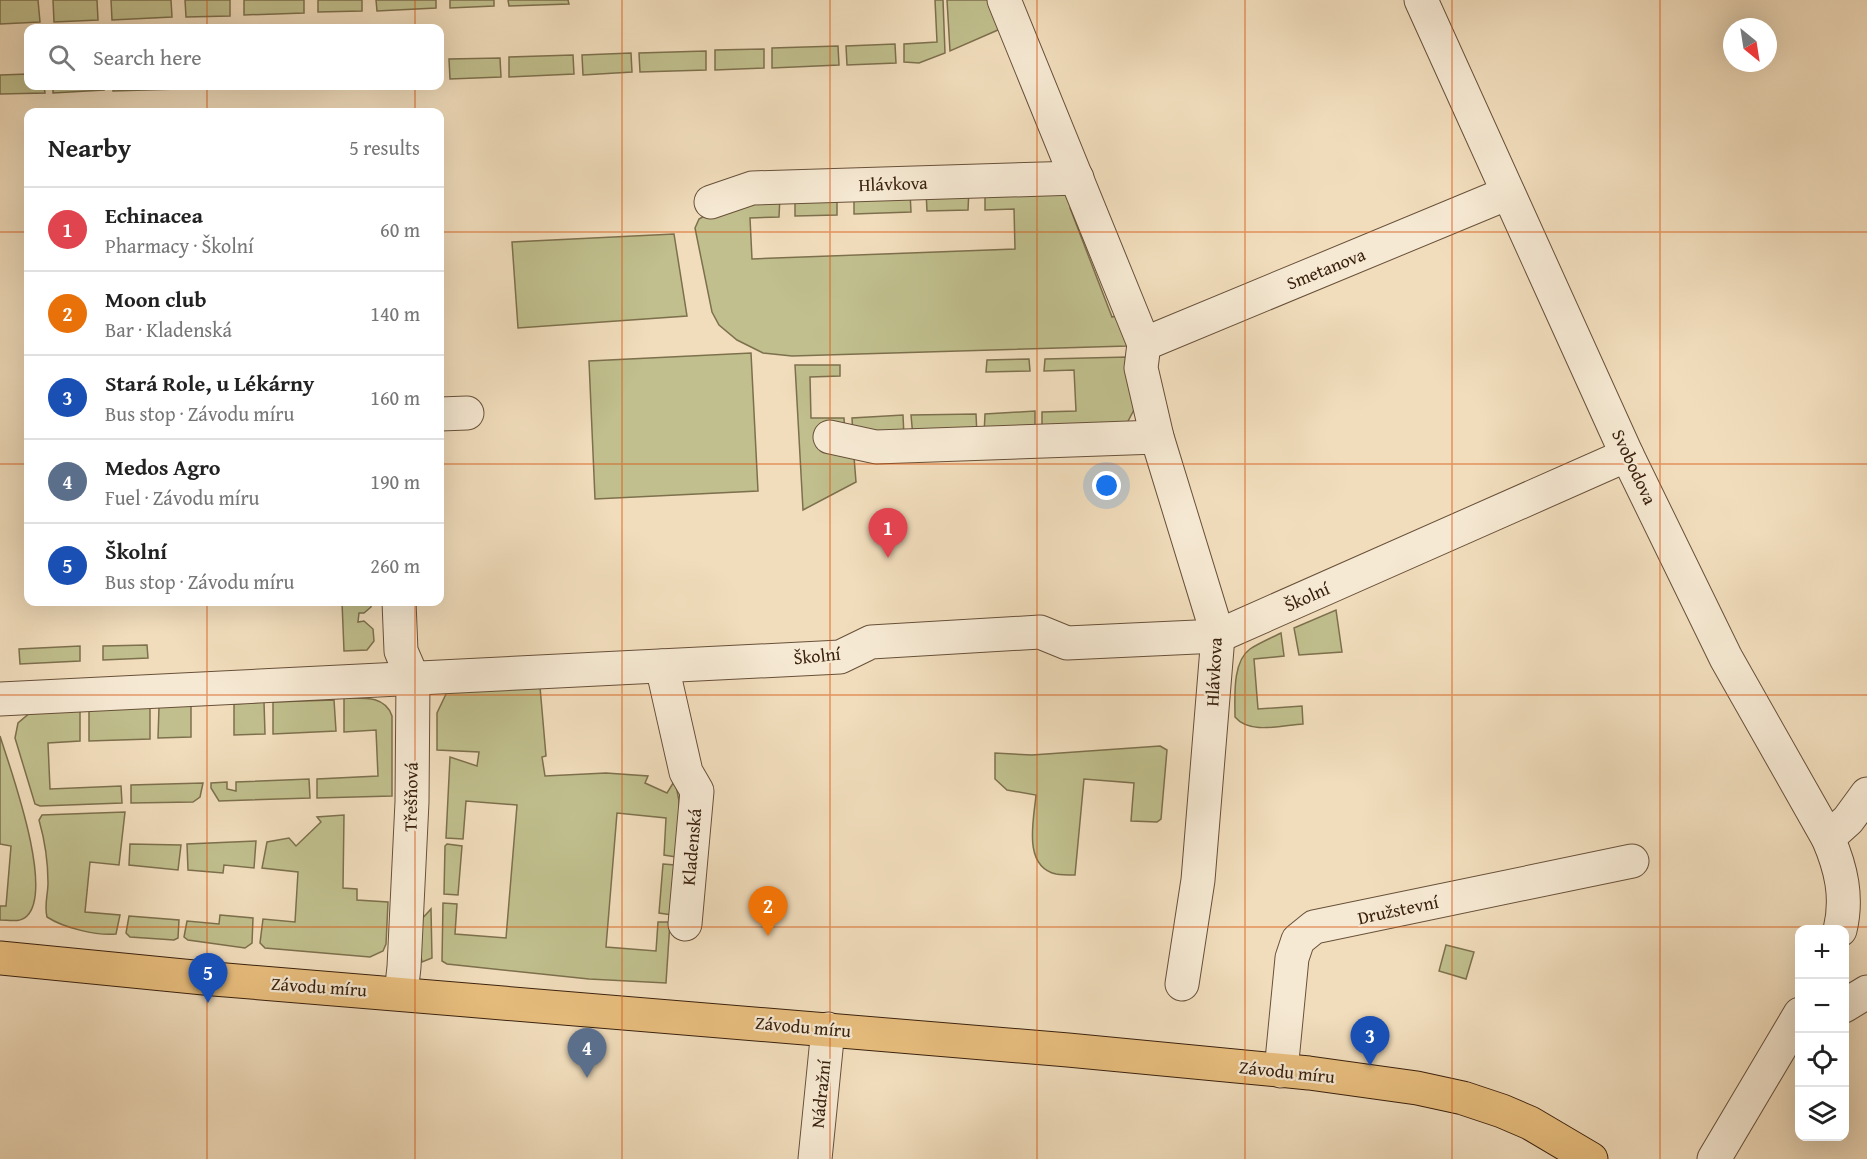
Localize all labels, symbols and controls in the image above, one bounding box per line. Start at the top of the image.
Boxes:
north arrow [1723,18,1777,72]
search box [24,24,444,90]
icon: search [45,41,78,74]
text: Search here [93,41,202,73]
text: Nearby [48,128,131,167]
text: 5 results [349,133,420,162]
street label: Hlávkova [858,169,929,198]
text: Echinacea [105,199,203,231]
text: 1 [62,215,73,244]
text: 60 m [380,215,420,244]
text: Pharmacy · Školní [105,231,254,260]
street label: Smetanova [1282,240,1370,297]
text: Moon club [105,283,206,315]
text: 2 [62,299,73,328]
text: 140 m [370,299,420,328]
text: Bar · Kladenská [105,315,232,344]
text: Stará Role, u Lékárny [105,367,314,399]
text: 3 [62,383,73,412]
text: 160 m [370,383,420,412]
text: Bus stop · Závodu míru [105,399,294,428]
street label: Svobodova [1605,425,1664,509]
text: Medos Agro [105,451,221,483]
text: 4 [62,467,73,496]
text: 190 m [370,467,420,496]
your location [1092,471,1121,500]
text: Fuel · Závodu míru [105,483,259,512]
pin: 1 [868,508,908,558]
text: Školní [105,535,167,567]
text: 5 [62,551,73,580]
text: 260 m [370,551,420,580]
text: Bus stop · Závodu míru [105,567,294,596]
street label: Školní [1280,574,1335,618]
street label: Hlávkova [1198,636,1229,707]
street label: Školní [792,640,843,671]
street label: Třešňová [396,762,425,832]
street label: Kladenská [675,807,708,887]
pin: 2 [748,886,788,936]
street label: Družstevní [1355,888,1442,931]
map controls [1795,925,1849,1141]
button: + [1795,925,1849,979]
pin: 5 [188,954,228,1003]
street label: Závodu míru [270,970,368,1003]
button: − [1795,979,1849,1033]
street label: Závodu míru [754,1009,852,1044]
pin: 3 [1350,1016,1390,1066]
pin: 4 [568,1028,606,1078]
button: locate [1795,1033,1849,1087]
street label: Závodu míru [1238,1053,1336,1090]
street label: Nádražní [803,1057,838,1130]
button: layers [1795,1087,1849,1141]

